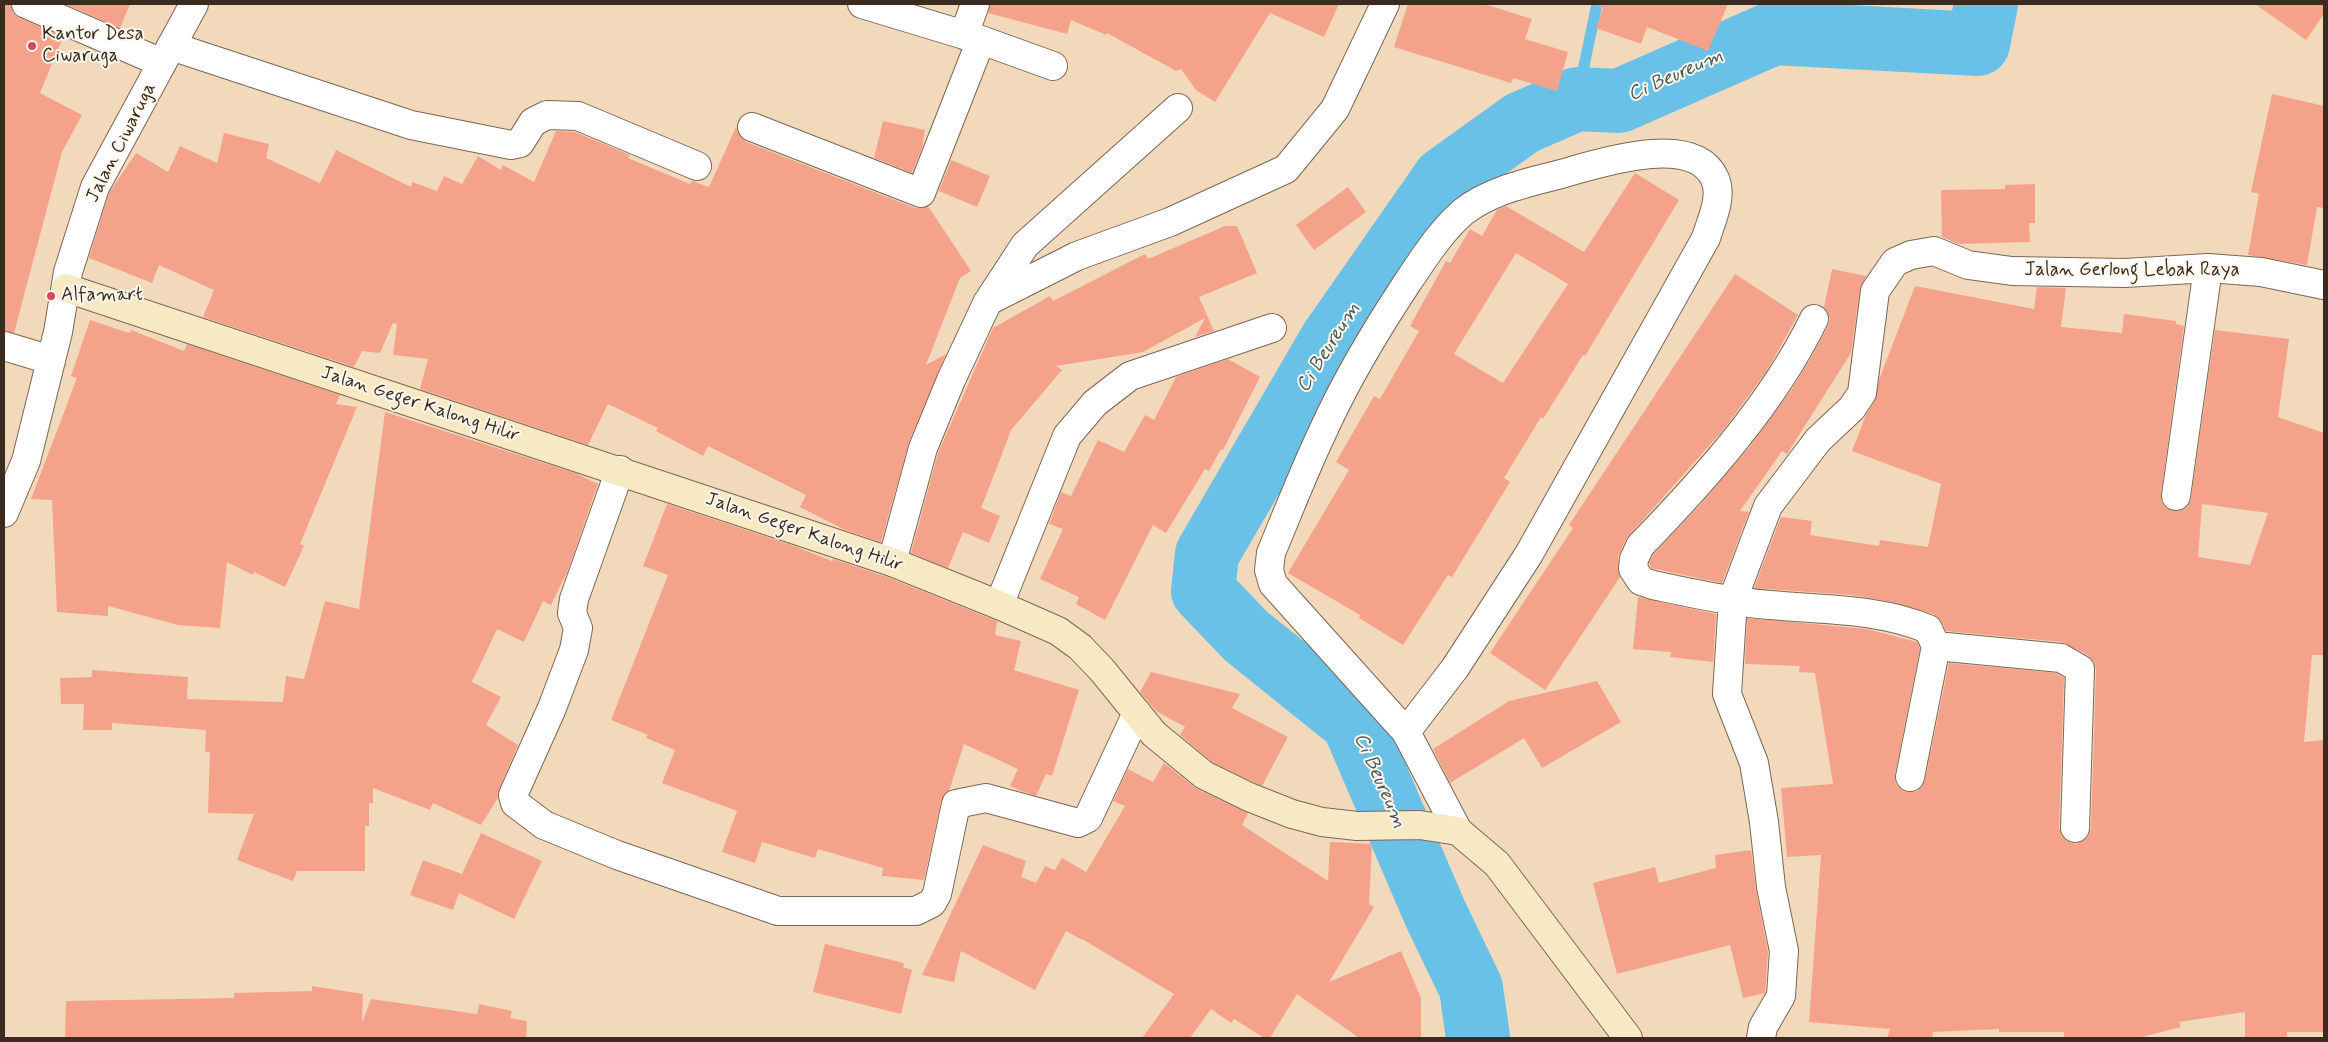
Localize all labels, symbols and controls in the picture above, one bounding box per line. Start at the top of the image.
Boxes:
place label: Kantor Desa Ciwaruga [42,24,144,68]
marker: Kantor Desa Ciwaruga [26,40,38,52]
water label: Ci Beureum [1625,44,1727,108]
street label: Jalan Ciwaruga [82,79,162,207]
street label: Jalan Gerlong Lebak Raya [2024,260,2240,282]
place label: Alfamart [61,285,143,307]
marker: Alfamart [45,290,57,302]
water label: Ci Beureum [1292,299,1366,397]
street label: Jalan Geger Kalong Hilir [318,362,522,448]
street label: Jalan Geger Kalong Hilir [702,488,906,578]
water label: Ci Beureum [1347,730,1411,832]

